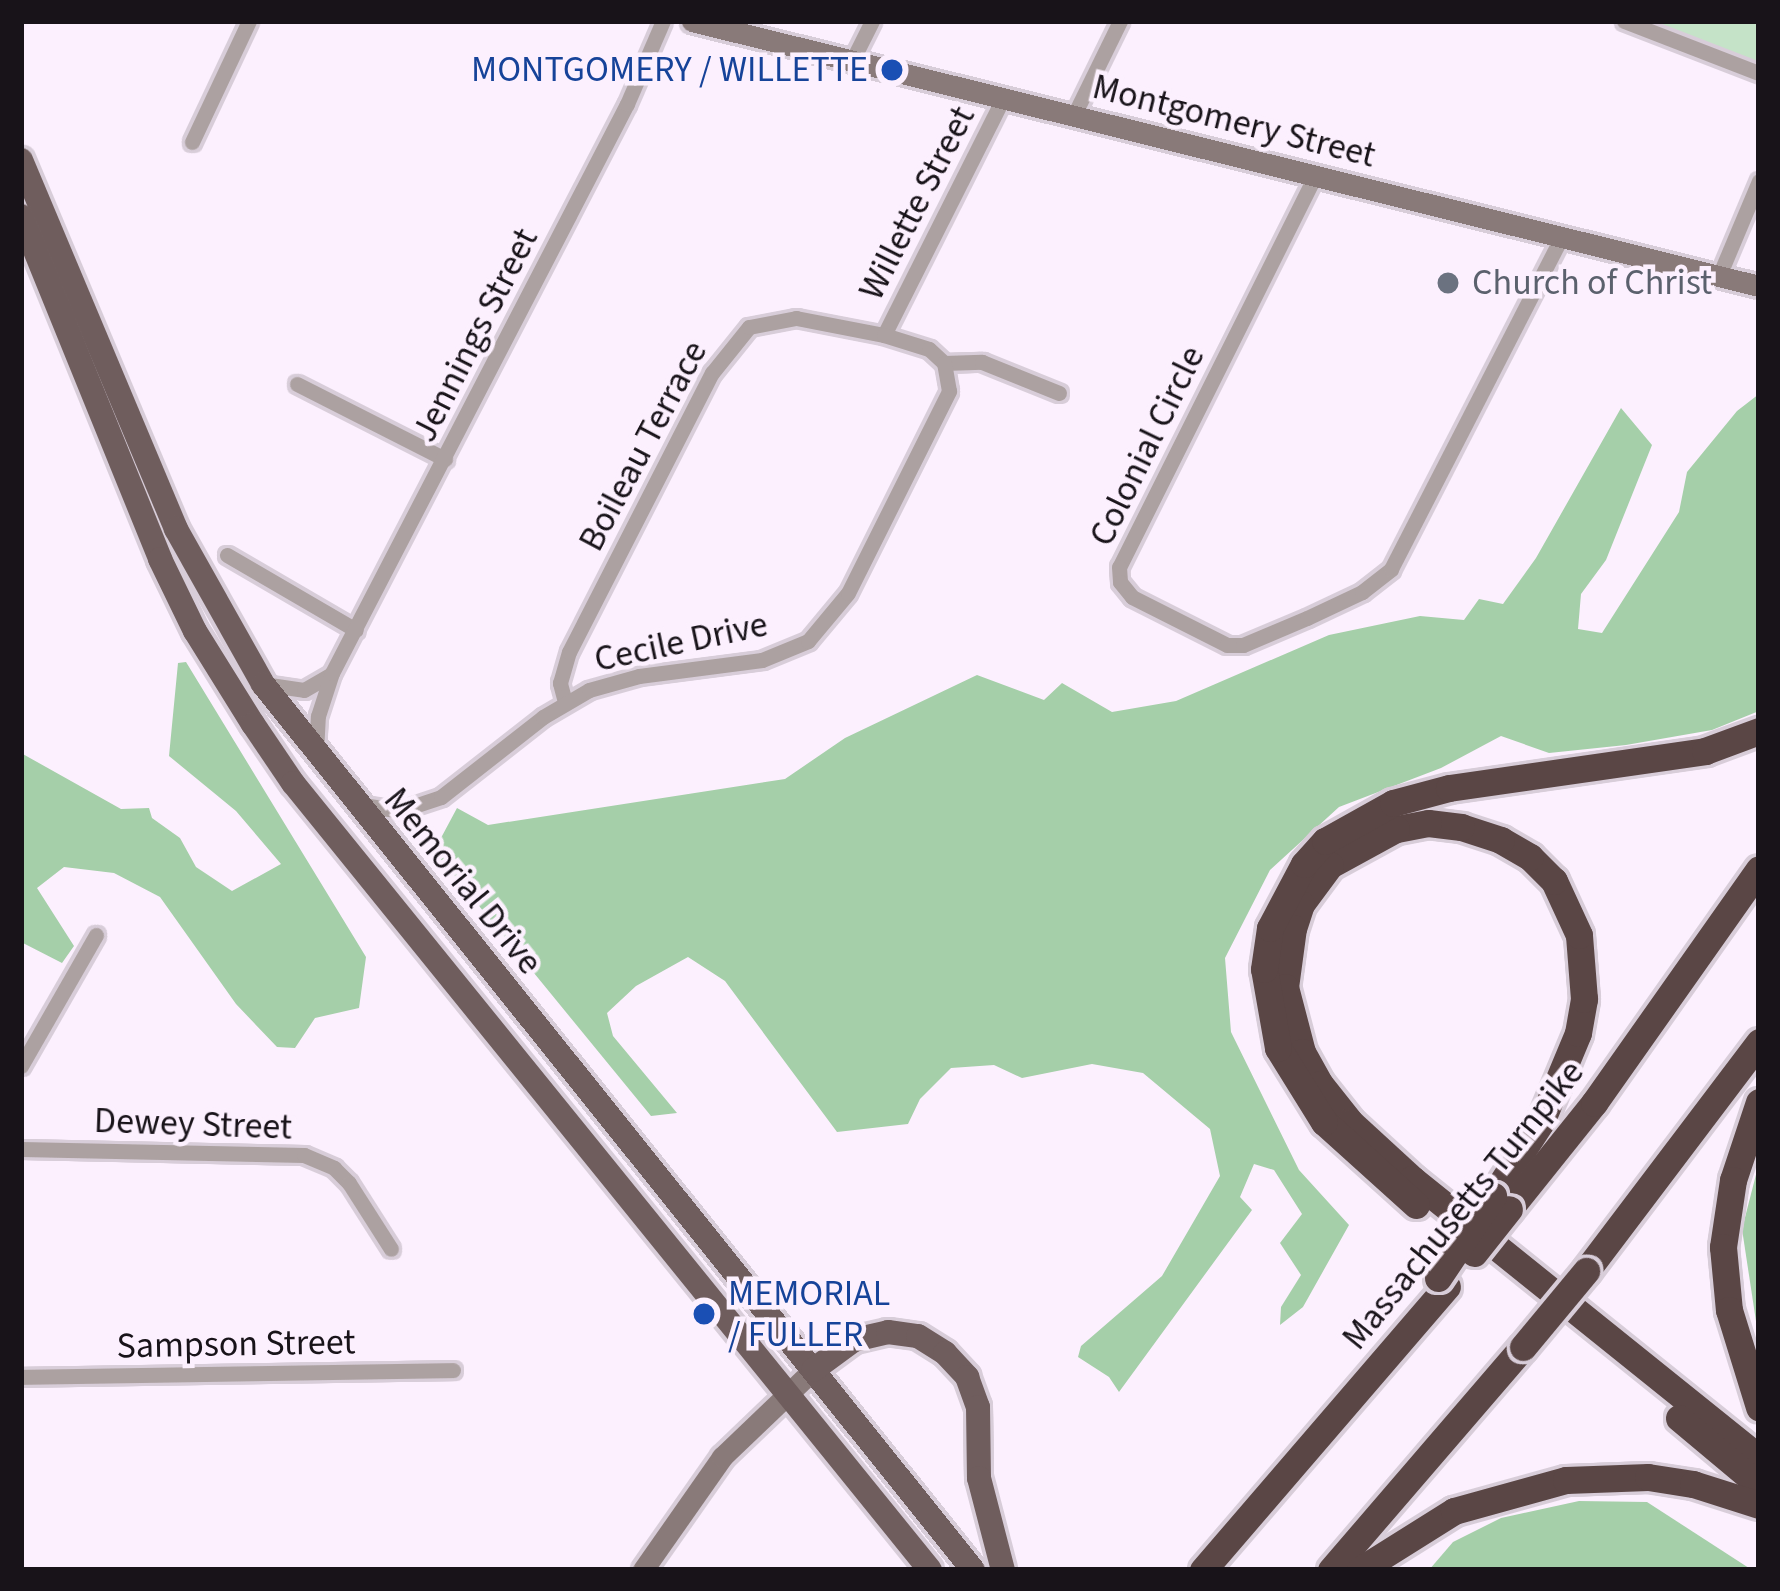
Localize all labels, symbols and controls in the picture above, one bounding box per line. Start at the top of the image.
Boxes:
place label: MONTGOMERY / WILLETTE [471,48,868,92]
marker: MONTGOMERY / WILLETTE [879,57,905,83]
street label: Montgomery Street [1088,65,1380,177]
street label: Willette Street [850,99,984,307]
street label: Jennings Street [403,221,547,449]
place label: Church of Christ [1472,261,1712,305]
marker: Church of Christ [1435,270,1461,296]
street label: Boileau Terrace [570,334,716,558]
street label: Colonial Circle [1080,339,1214,553]
street label: Cecile Drive [590,603,772,681]
street label: Memorial Drive [375,779,551,983]
street label: Massachusetts Turnpike [1333,1052,1593,1358]
street label: Dewey Street [93,1099,293,1149]
place label: MEMORIAL / FULLER [728,1271,890,1356]
marker: MEMORIAL / FULLER [691,1301,717,1327]
street label: Sampson Street [116,1320,356,1368]

